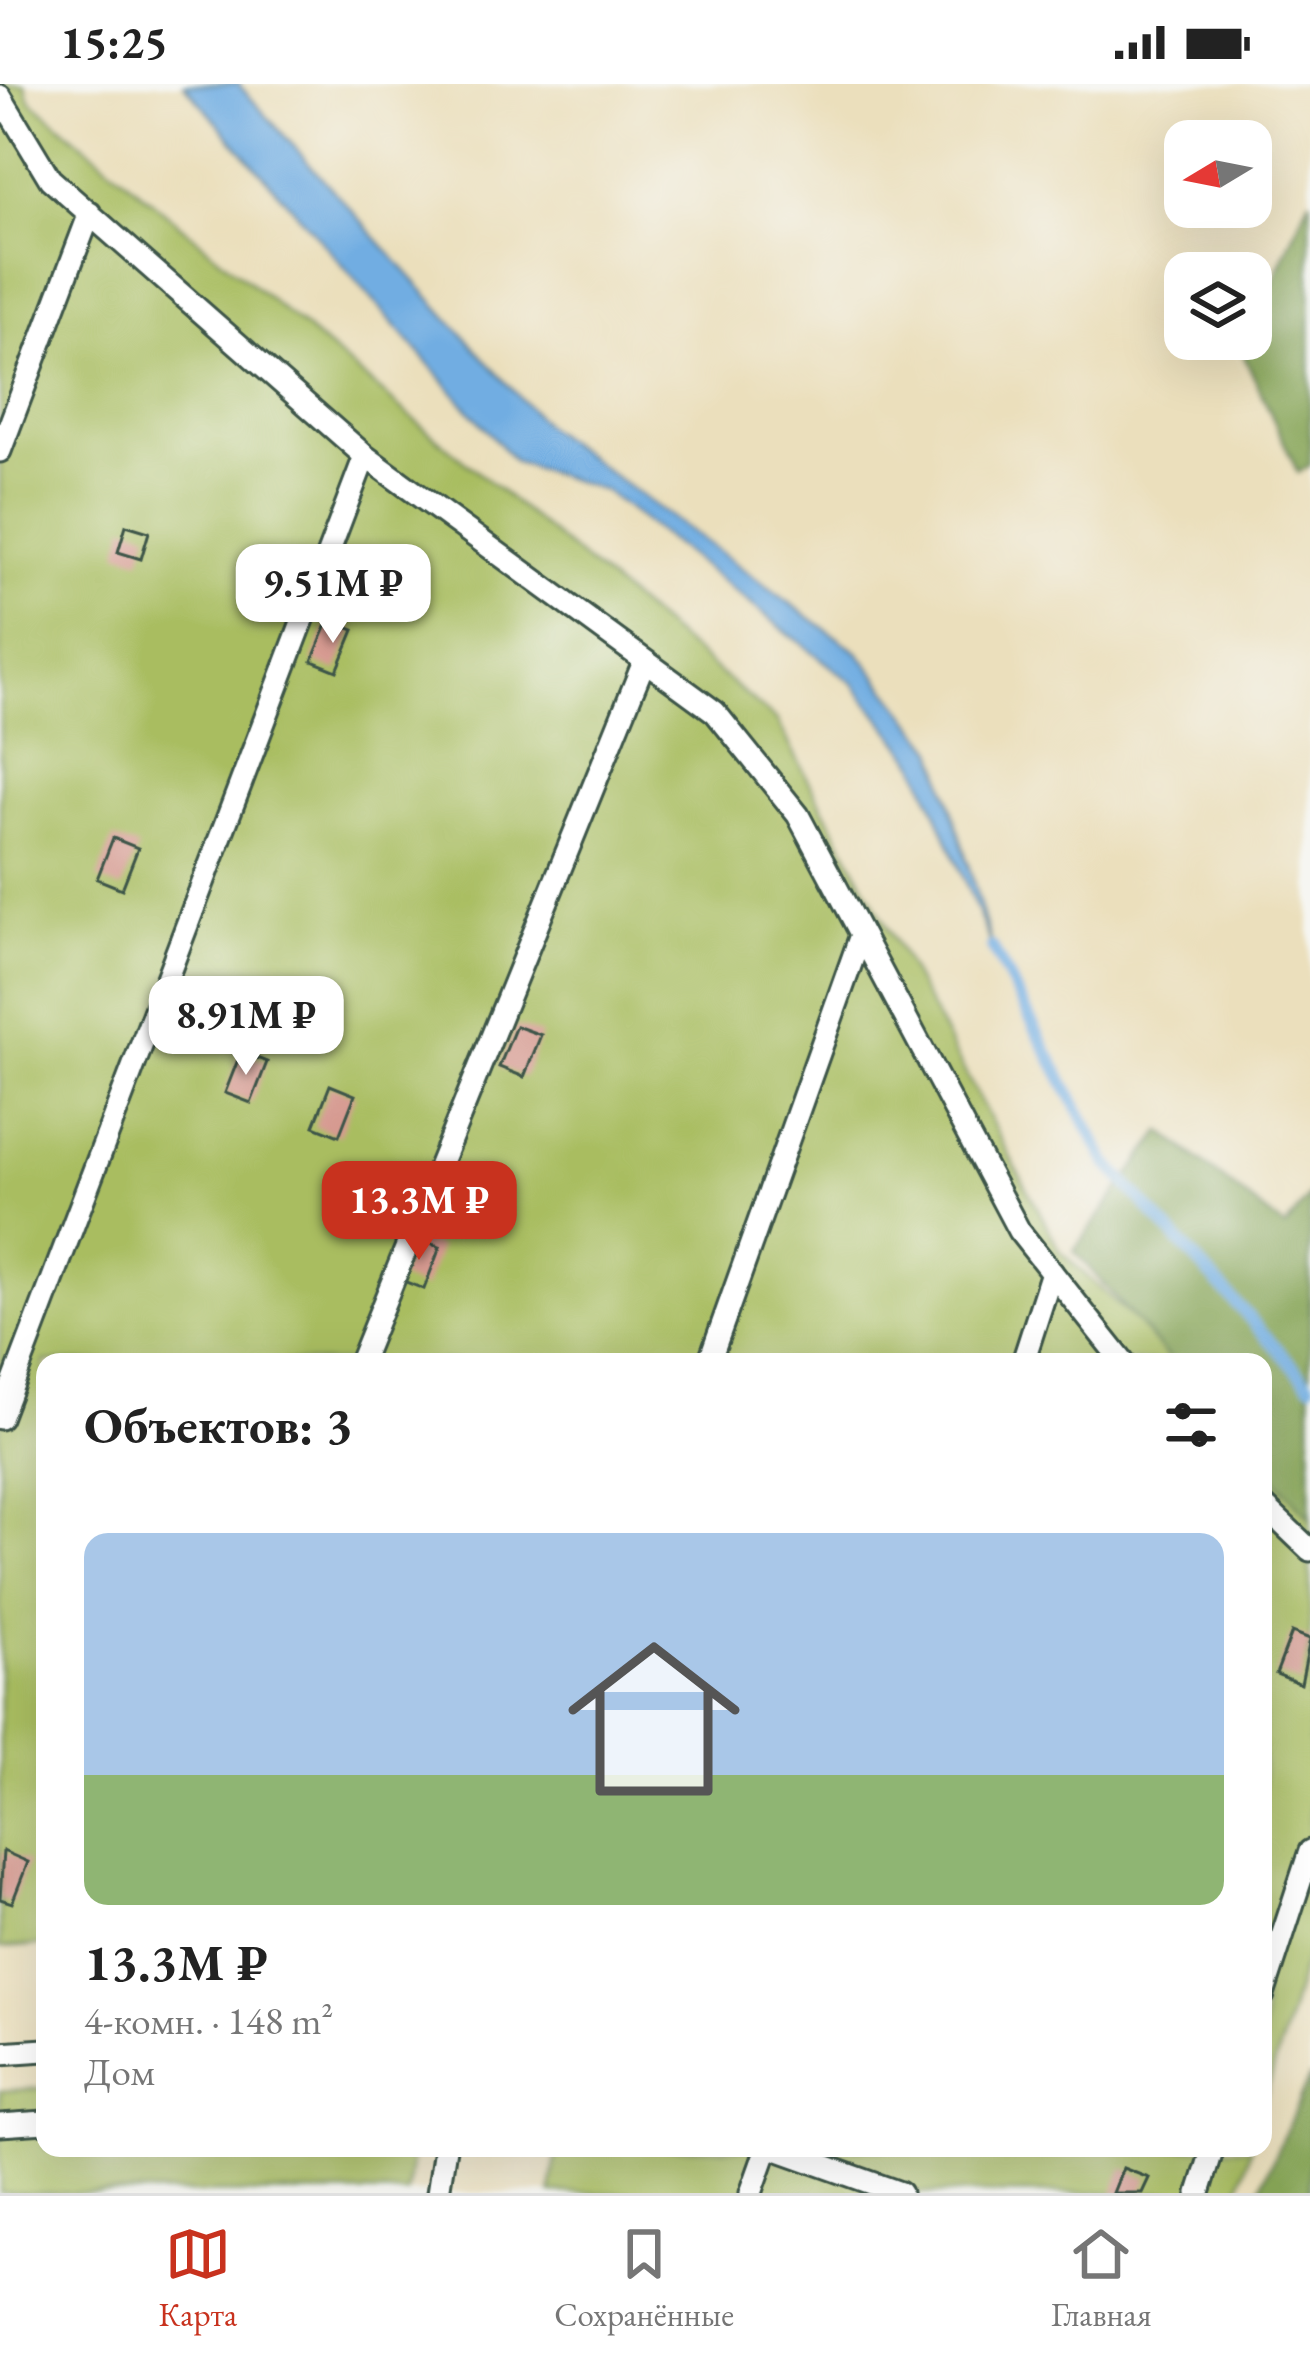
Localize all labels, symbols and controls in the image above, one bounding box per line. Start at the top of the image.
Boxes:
text: 15:25 [60,13,168,71]
north arrow [1164,120,1272,228]
map controls [1164,120,1272,360]
button: layers [1164,252,1272,360]
pin: 9.51M ₽ [222,544,444,646]
text: 9.51M ₽ [263,557,403,608]
pin: 8.91M ₽ [135,976,357,1078]
text: 8.91M ₽ [176,989,316,1040]
pin: 13.3M ₽ [308,1161,530,1263]
text: 13.3M ₽ [349,1174,489,1225]
text: Объектов: 3 [84,1392,353,1458]
icon: filters [1158,1392,1224,1458]
icon: home [546,1611,762,1827]
text: 13.3M ₽ [84,1929,268,1995]
text: 4-комн. · 148 m² [84,1995,333,2046]
text: Дом [84,2046,155,2097]
tab: Карта [158,2221,237,2336]
tab: Сохранённые [554,2221,734,2336]
tab: Главная [1051,2221,1152,2336]

